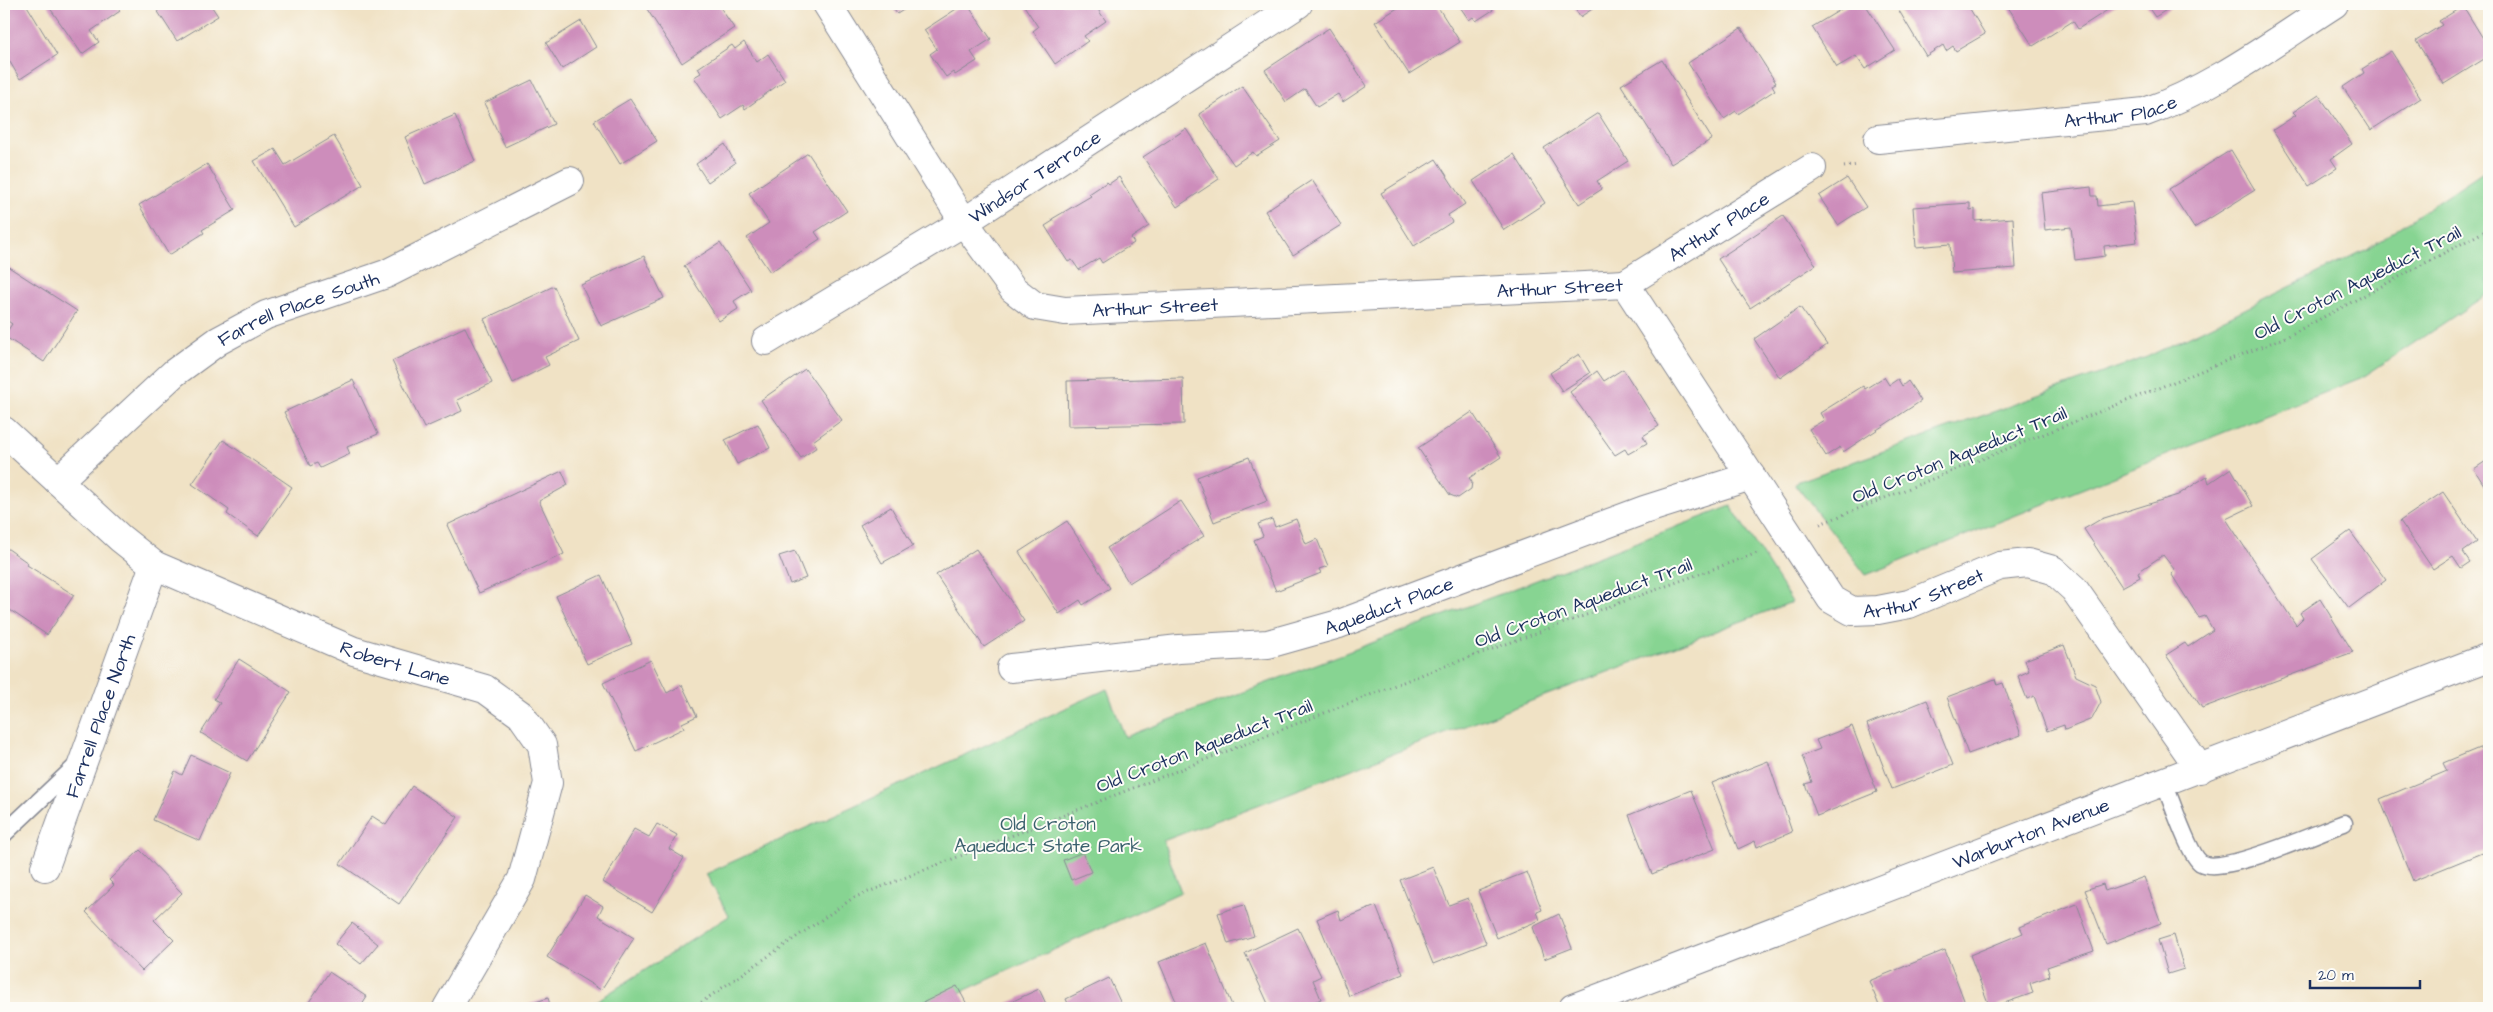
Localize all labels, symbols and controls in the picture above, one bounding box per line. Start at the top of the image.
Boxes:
street label: Arthur Place [2063,89,2182,135]
street label: Windsor Terrace [964,124,1107,231]
street label: Arthur Place [1663,186,1775,269]
street label: Old Croton Aqueduct Trail [2249,219,2466,347]
street label: Farrell Place South [213,265,384,354]
street label: Arthur Street [1496,272,1624,305]
street label: Arthur Street [1092,292,1219,325]
street label: Old Croton Aqueduct Trail [1848,400,2071,511]
street label: Old Croton Aqueduct Trail [1471,551,1696,655]
street label: Arthur Street [1863,562,1988,626]
street label: Aqueduct Place [1321,570,1457,642]
street label: Farrell Place North [59,630,143,802]
street label: Robert Lane [335,635,453,693]
street label: Old Croton Aqueduct Trail [1093,693,1317,800]
street label: Warburton Avenue [1949,792,2113,876]
park label: Old Croton Aqueduct State Park [954,811,1142,860]
scale bar [2310,957,2420,989]
text: 20 m [2318,965,2354,986]

